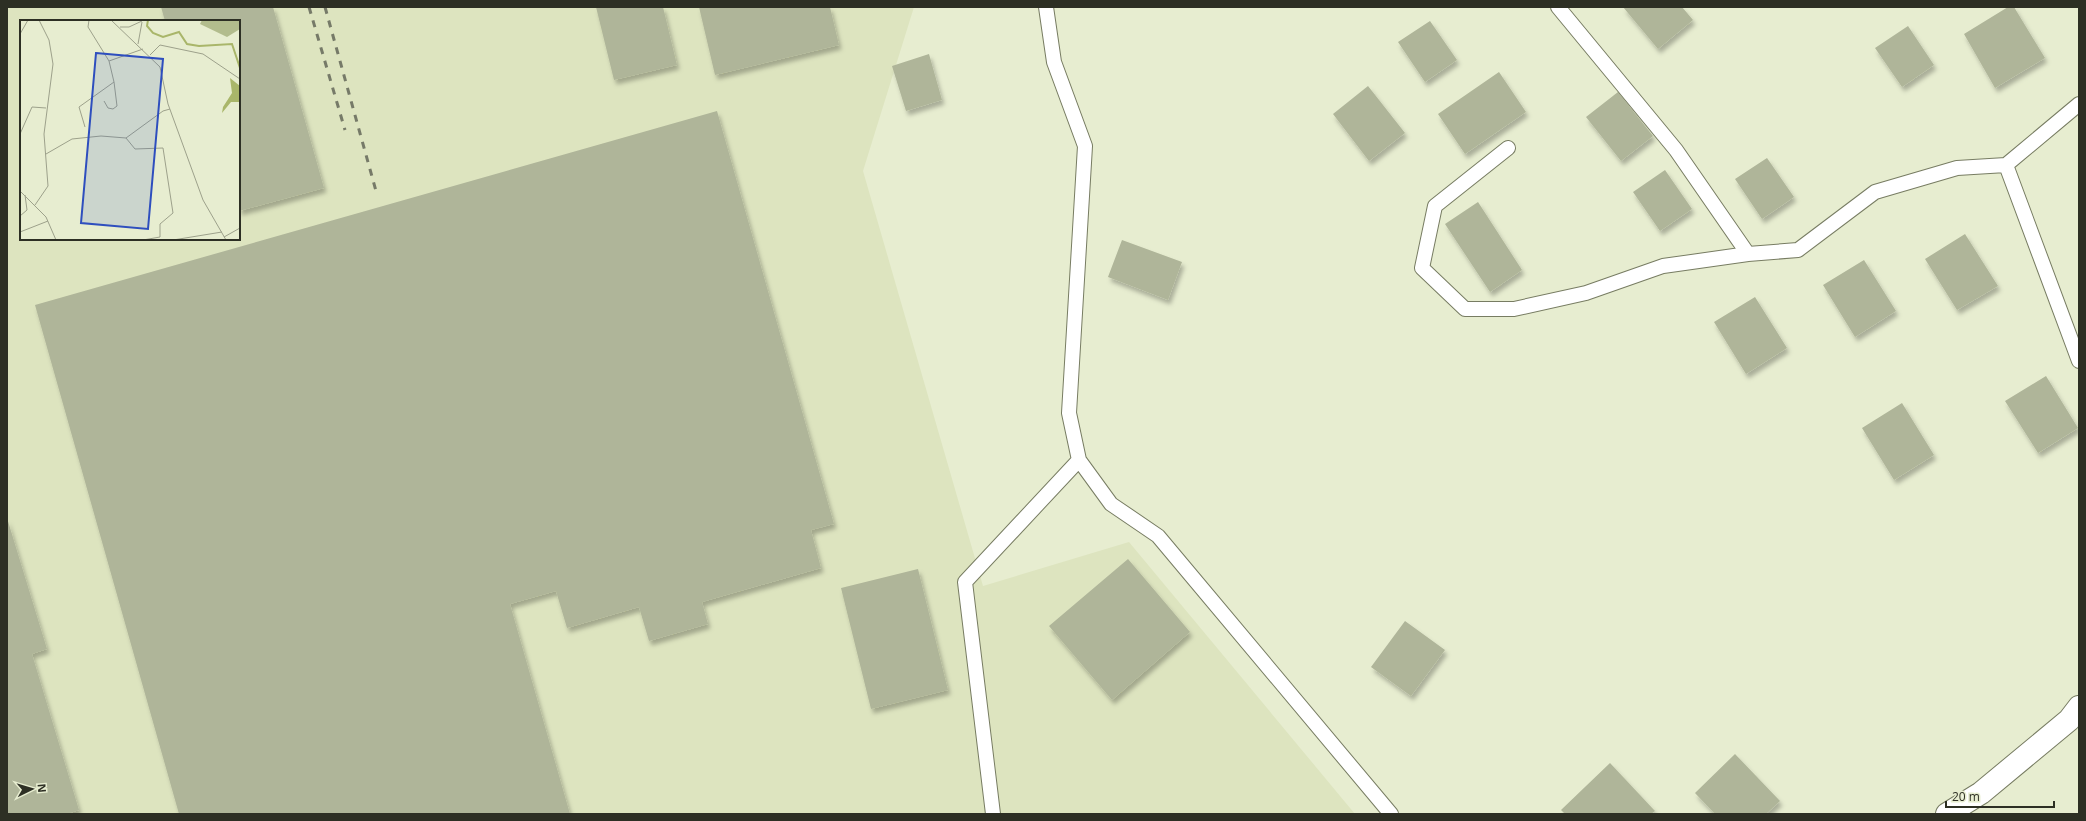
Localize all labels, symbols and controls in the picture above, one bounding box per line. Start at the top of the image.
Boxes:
inset map [20,20,240,240]
north arrow [12,769,52,809]
text: N [35,783,50,793]
scale bar [1946,783,2054,809]
text: 20 m [1952,788,1980,805]

